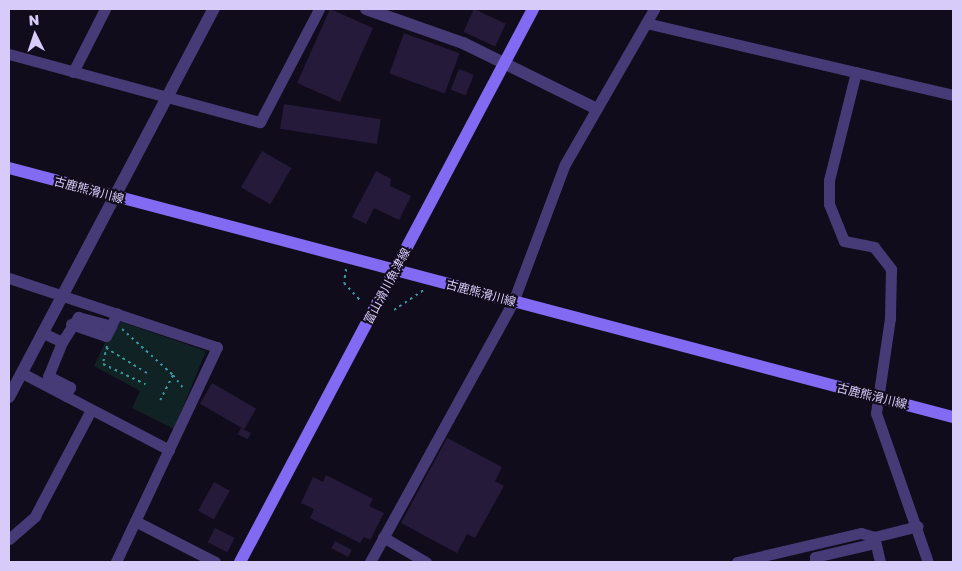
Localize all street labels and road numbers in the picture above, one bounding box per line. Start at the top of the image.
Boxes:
street label: 古鹿熊滑川線 [52,174,126,206]
street label: 富山滑川魚津線 [361,246,413,326]
street label: 古鹿熊滑川線 [444,277,518,309]
street label: 古鹿熊滑川線 [835,380,909,412]

